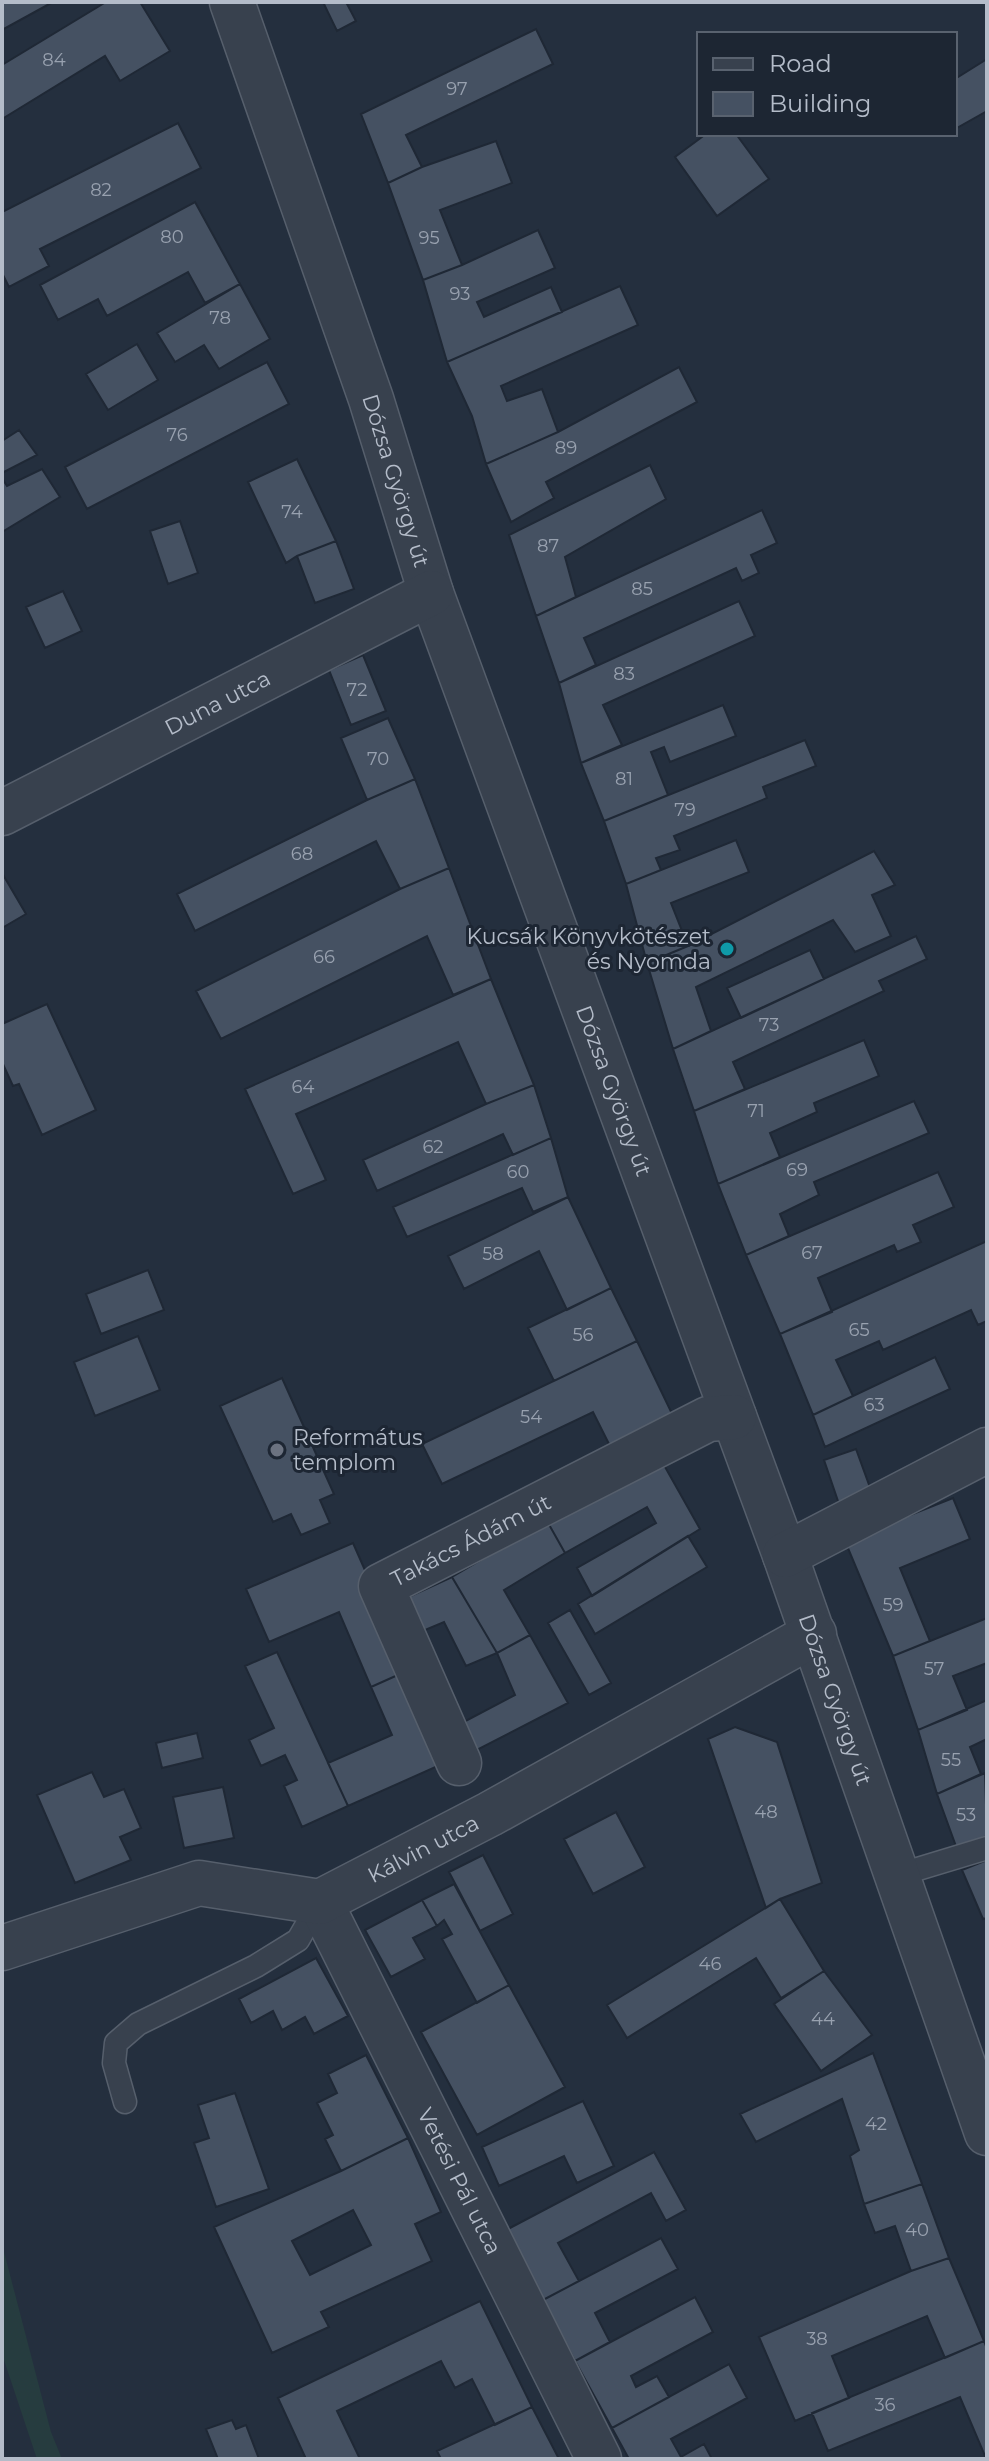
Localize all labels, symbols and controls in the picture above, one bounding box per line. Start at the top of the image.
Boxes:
legend [697,32,957,136]
house number: 84 [42,49,66,71]
text: Road [769,49,832,78]
house number: 97 [446,78,468,100]
text: Building [769,89,872,118]
house number: 82 [90,179,112,201]
house number: 80 [160,226,184,248]
house number: 95 [418,227,440,249]
house number: 93 [450,283,470,305]
house number: 78 [209,307,231,329]
street label: Dózsa György út [357,391,436,571]
house number: 76 [166,424,188,446]
house number: 89 [555,437,577,459]
house number: 74 [281,501,303,523]
house number: 87 [537,535,559,557]
house number: 85 [631,578,653,600]
house number: 83 [613,663,635,685]
street label: Duna utca [160,664,275,741]
house number: 72 [347,679,367,701]
house number: 70 [367,748,389,770]
house number: 81 [615,768,633,790]
house number: 79 [674,799,696,821]
house number: 68 [291,843,313,865]
place label: Kucsák Könyvkötészet és Nyomda [467,923,711,975]
marker: Kucsák Könyvkötészet és Nyomda [718,940,736,958]
house number: 66 [313,946,335,968]
street label: Dózsa György út [570,1002,658,1180]
house number: 73 [759,1014,779,1036]
house number: 64 [292,1076,315,1098]
house number: 71 [747,1100,765,1122]
house number: 62 [422,1136,444,1158]
house number: 69 [786,1159,808,1181]
house number: 60 [507,1161,529,1183]
house number: 67 [801,1242,823,1264]
house number: 58 [482,1243,504,1265]
house number: 65 [848,1319,870,1341]
house number: 56 [572,1324,594,1346]
house number: 63 [863,1394,885,1416]
house number: 54 [520,1406,542,1428]
place label: Református templom [293,1424,423,1476]
marker: Református templom [268,1441,286,1459]
street label: Takács Ádám út [386,1488,555,1592]
house number: 59 [882,1594,904,1616]
street label: Dózsa György út [793,1610,878,1789]
house number: 57 [924,1658,944,1680]
house number: 55 [941,1749,961,1771]
house number: 48 [754,1801,778,1823]
house number: 53 [956,1804,976,1826]
street label: Kálvin utca [363,1809,483,1889]
house number: 46 [699,1953,721,1975]
house number: 44 [811,2008,835,2030]
street label: Vetési Pál utca [412,2103,508,2259]
house number: 42 [865,2113,887,2135]
house number: 40 [905,2219,929,2241]
house number: 38 [806,2328,828,2350]
house number: 36 [874,2394,896,2416]

